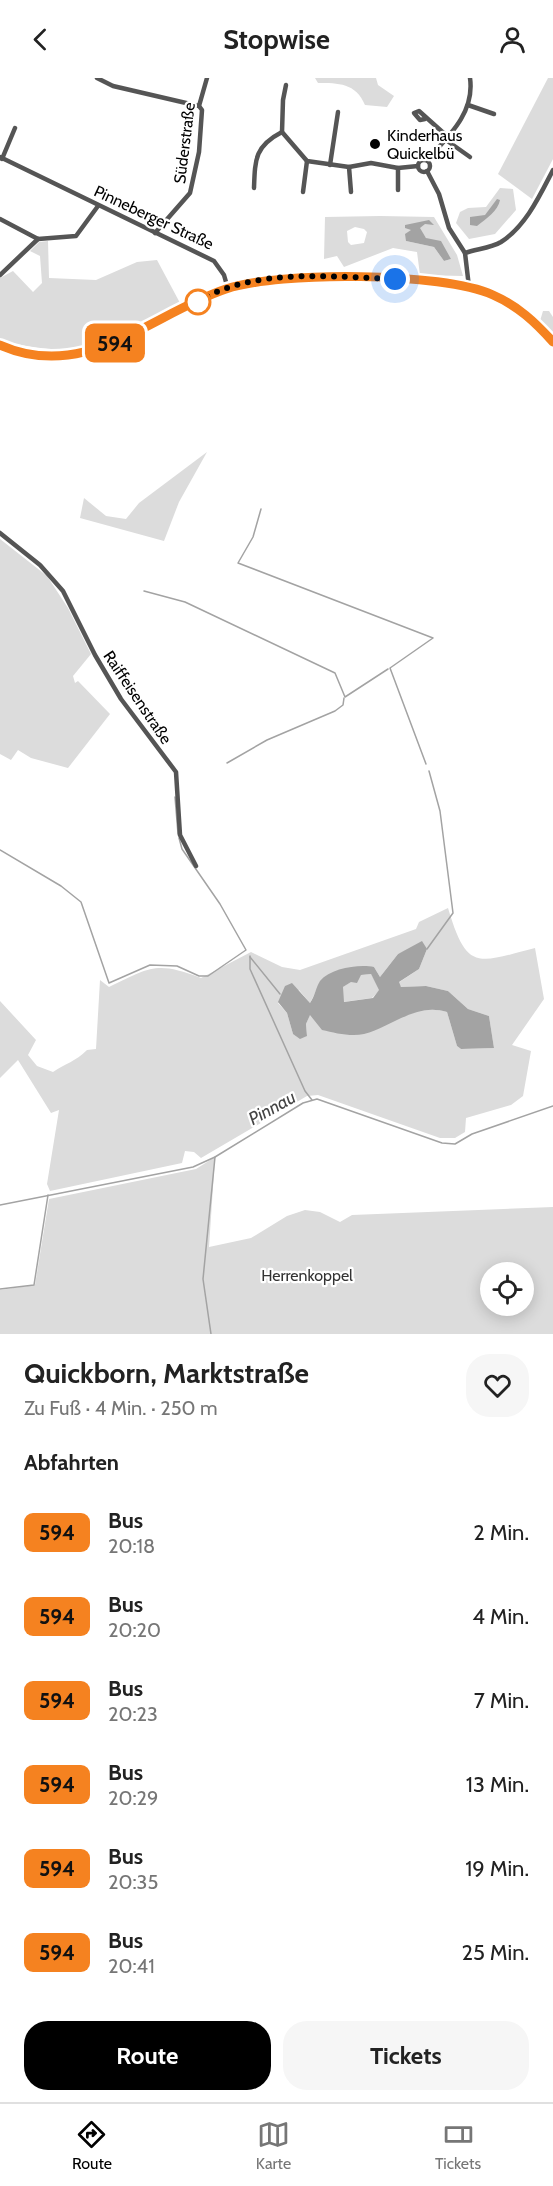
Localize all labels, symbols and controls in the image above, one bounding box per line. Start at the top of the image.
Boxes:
icon: back [24,23,57,56]
text: Stopwise [223,23,330,56]
icon: person [496,23,529,56]
street label: Süderstraße [170,101,199,185]
place label: Kinderhaus Quickelbü [387,126,463,163]
marker: Kinderhaus Quickelbü [368,137,382,151]
street label: Pinneberger Straße [91,181,217,254]
your location [380,264,410,294]
unlabelled marker [185,289,211,315]
line badge: 594 [80,324,150,362]
text: 594 [97,331,133,356]
street label: Raiffeisenstraße [99,647,176,748]
water label: Pinnau [245,1086,300,1130]
map controls [480,1262,534,1316]
button: locate [480,1262,534,1316]
park label: Herrenkoppel [261,1266,353,1285]
button: heart [466,1354,529,1417]
text: Quickborn, Marktstraße [24,1356,309,1390]
text: Zu Fuß · 4 Min. · 250 m [24,1396,218,1420]
text: Abfahrten [24,1449,119,1476]
text: Bus [108,1507,143,1534]
text: 2 Min. [473,1519,529,1546]
text: 594 [39,1520,75,1545]
text: 20:18 [108,1534,155,1558]
text: Bus [108,1591,143,1618]
text: 4 Min. [472,1603,529,1630]
text: 594 [39,1604,75,1629]
text: 20:20 [108,1618,161,1642]
text: Bus [108,1675,143,1702]
text: 7 Min. [474,1687,529,1714]
text: 594 [39,1688,75,1713]
text: 20:23 [108,1702,158,1726]
text: Bus [108,1759,143,1786]
text: 13 Min. [466,1771,529,1798]
text: 594 [39,1772,75,1797]
text: 20:29 [108,1786,158,1810]
text: Bus [108,1843,143,1870]
text: 19 Min. [465,1855,529,1882]
text: 594 [39,1856,75,1881]
text: 20:35 [108,1870,158,1894]
text: Bus [108,1927,143,1954]
text: 25 Min. [461,1939,529,1966]
text: 594 [39,1940,75,1965]
text: 20:41 [108,1954,155,1978]
button: Route [24,2021,271,2090]
button: Tickets [283,2021,529,2090]
tab: Route [72,2118,112,2173]
tab: Karte [256,2118,291,2173]
tab: Tickets [435,2118,481,2173]

